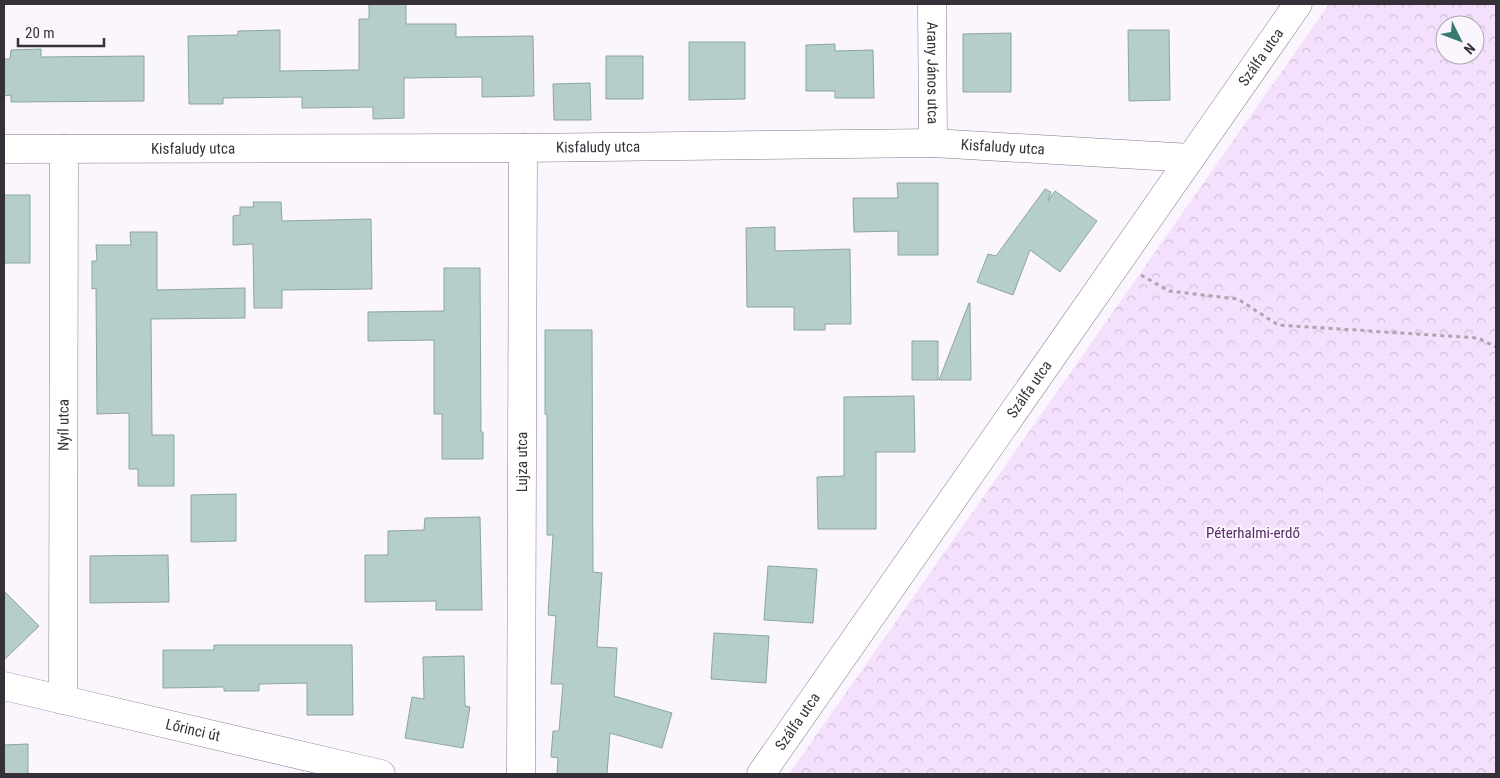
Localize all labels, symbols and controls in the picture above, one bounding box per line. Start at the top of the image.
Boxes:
scale bar [18,15,104,47]
north arrow [1435,15,1485,65]
street label: Arany János utca [923,22,942,124]
text: 20 m [25,24,55,42]
street label: Szálfa utca [1235,25,1287,89]
text: N [1461,40,1478,57]
street label: Kisfaludy utca [960,136,1045,158]
street label: Kisfaludy utca [556,138,640,157]
street label: Kisfaludy utca [151,140,235,158]
street label: Szálfa utca [1003,357,1056,422]
street label: Nyíl utca [54,399,73,451]
street label: Lujza utca [513,432,531,492]
park label: Péterhalmi-erdő [1206,524,1300,542]
street label: Szálfa utca [771,689,824,754]
street label: Lőrinci út [164,715,222,745]

